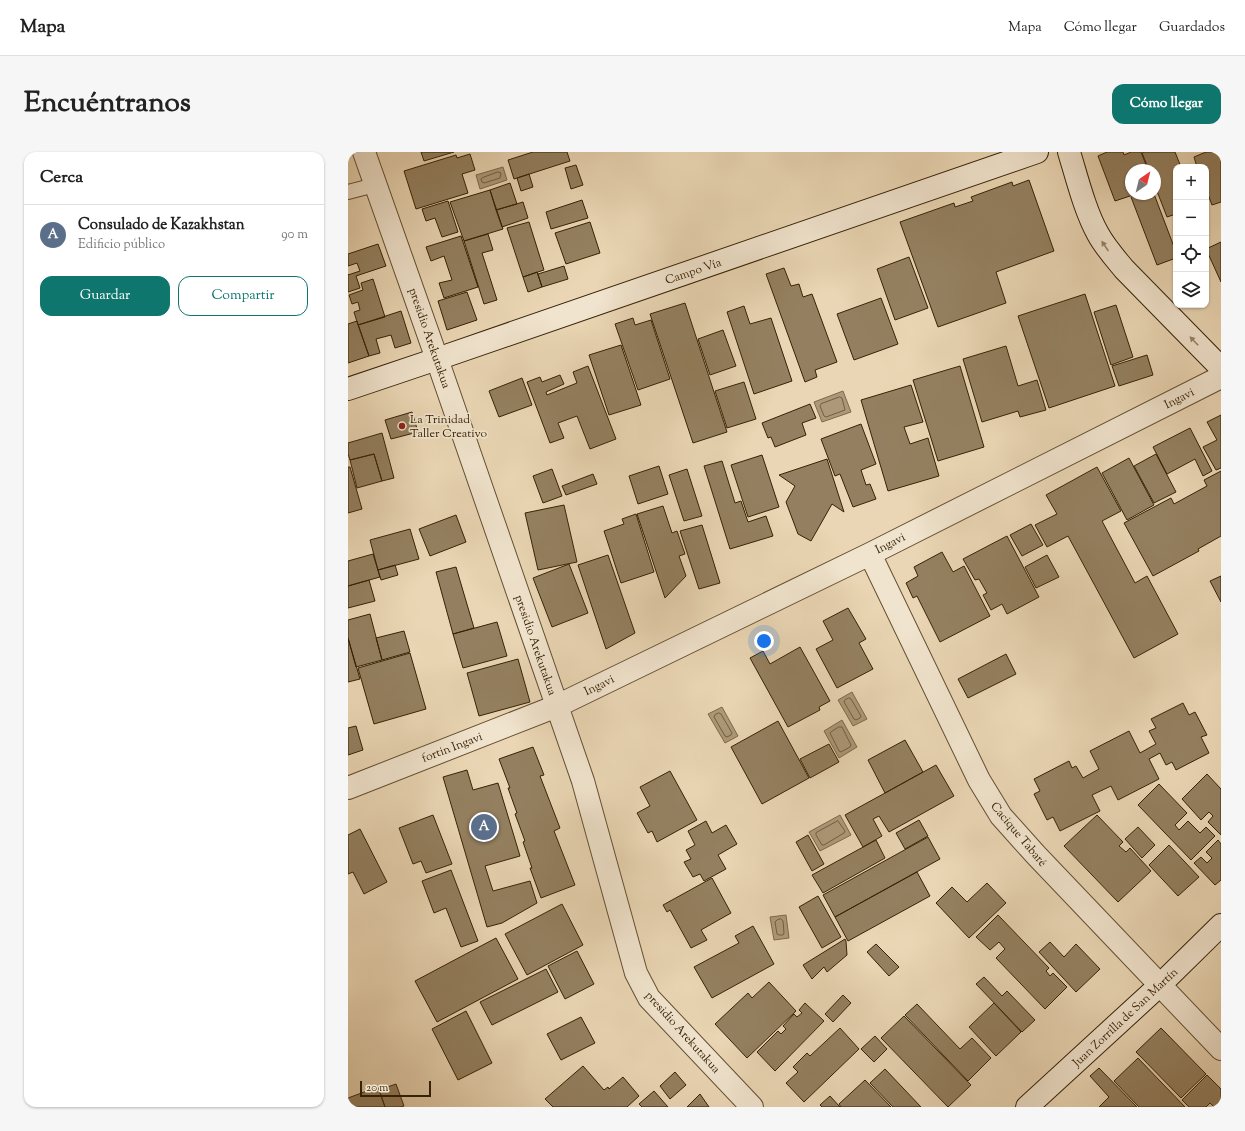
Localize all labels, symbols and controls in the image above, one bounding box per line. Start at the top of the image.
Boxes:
text: Mapa [20,14,65,41]
text: Mapa [1008,18,1042,38]
text: Cómo llegar [1064,18,1137,38]
text: Guardados [1159,18,1225,38]
text: Encuéntranos [24,84,191,124]
button: Cómo llegar [1112,84,1221,124]
north arrow [1125,164,1161,200]
map controls [1173,164,1209,308]
button: + [1173,164,1209,200]
text: Cerca [40,166,83,190]
button: − [1173,200,1209,236]
text: Consulado de Kazakhstan [78,215,245,236]
text: A [48,226,58,244]
text: 90 m [281,226,308,244]
text: Edificio público [78,236,165,254]
button: locate [1173,236,1209,272]
one-way arrow [1101,240,1109,251]
street label: Campo Vía [663,254,724,290]
button: layers [1173,272,1209,308]
button: Guardar [40,276,170,316]
button: Compartir [178,276,308,316]
street label: presidio Arekutakua [403,286,455,391]
one-way arrow [1189,336,1199,346]
street label: Ingavi [1161,383,1198,414]
place label: La Trinidad Taller Creativo [410,411,488,443]
marker: La Trinidad Taller Creativo [397,421,407,431]
street label: Ingavi [872,528,909,559]
street label: presidio Arekutakua [509,593,561,698]
your location [754,631,774,651]
street label: Ingavi [581,671,618,701]
street label: fortin Ingavi [419,728,486,768]
street label: Cacique Tabaré [986,798,1051,871]
pin: A [471,812,497,842]
street label: Juan Zorrilla de San Martín [1068,964,1183,1072]
street label: presidio Arekutakua [640,988,724,1078]
scale bar [360,1079,431,1098]
text: 20 m [366,1080,388,1096]

